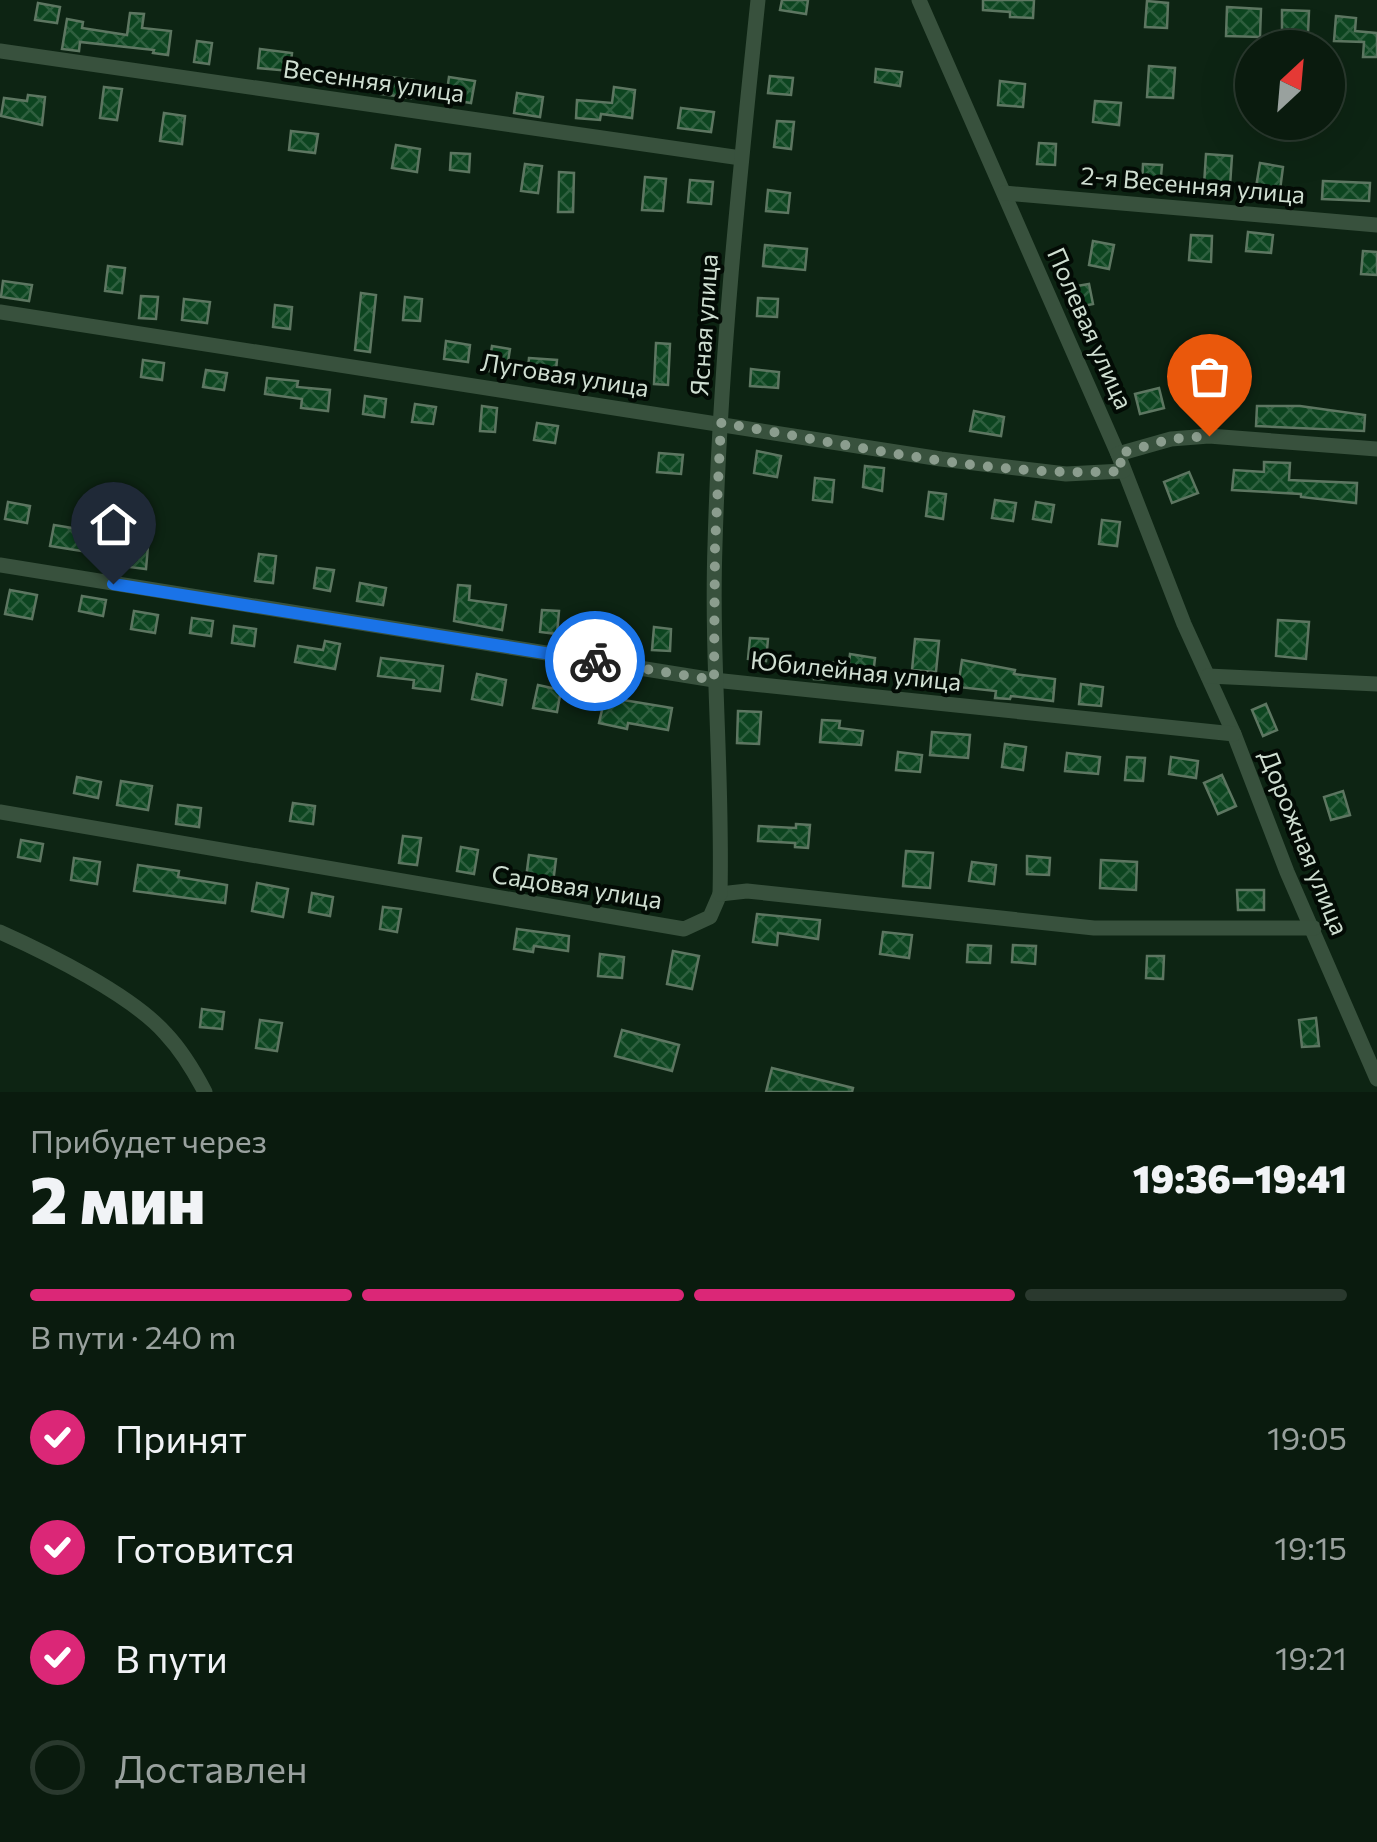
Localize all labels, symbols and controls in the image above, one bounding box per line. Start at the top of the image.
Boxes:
north arrow [1235,30,1345,140]
map controls [1235,30,1345,140]
street label: Весенняя улица [281,52,467,108]
street label: 2-я Весенняя улица [1080,159,1306,209]
street label: Полевая улица [1042,243,1140,413]
street label: Ясная улица [683,253,723,397]
pin [1167,334,1252,437]
street label: Луговая улица [479,346,651,402]
icon: bag [1182,349,1237,404]
pin [71,482,156,585]
icon: home [86,497,141,552]
courier [545,611,645,711]
icon: bike [568,634,623,689]
street label: Юбилейная улица [749,644,963,696]
street label: Дорожная улица [1254,745,1356,939]
street label: Садовая улица [490,858,664,914]
text: Прибудет через [30,1120,267,1160]
text: 19:36–19:41 [1133,1154,1347,1201]
text: 2 мин [30,1158,205,1237]
text: В пути · 240 m [30,1316,236,1356]
icon: check [30,1410,85,1465]
text: Принят [115,1414,247,1461]
text: 19:05 [1267,1417,1347,1457]
icon: check [30,1520,85,1575]
text: Готовится [115,1524,295,1571]
text: 19:15 [1274,1527,1347,1567]
icon: check [30,1630,85,1685]
text: В пути [115,1634,228,1681]
text: 19:21 [1275,1637,1347,1677]
text: Доставлен [115,1744,308,1791]

